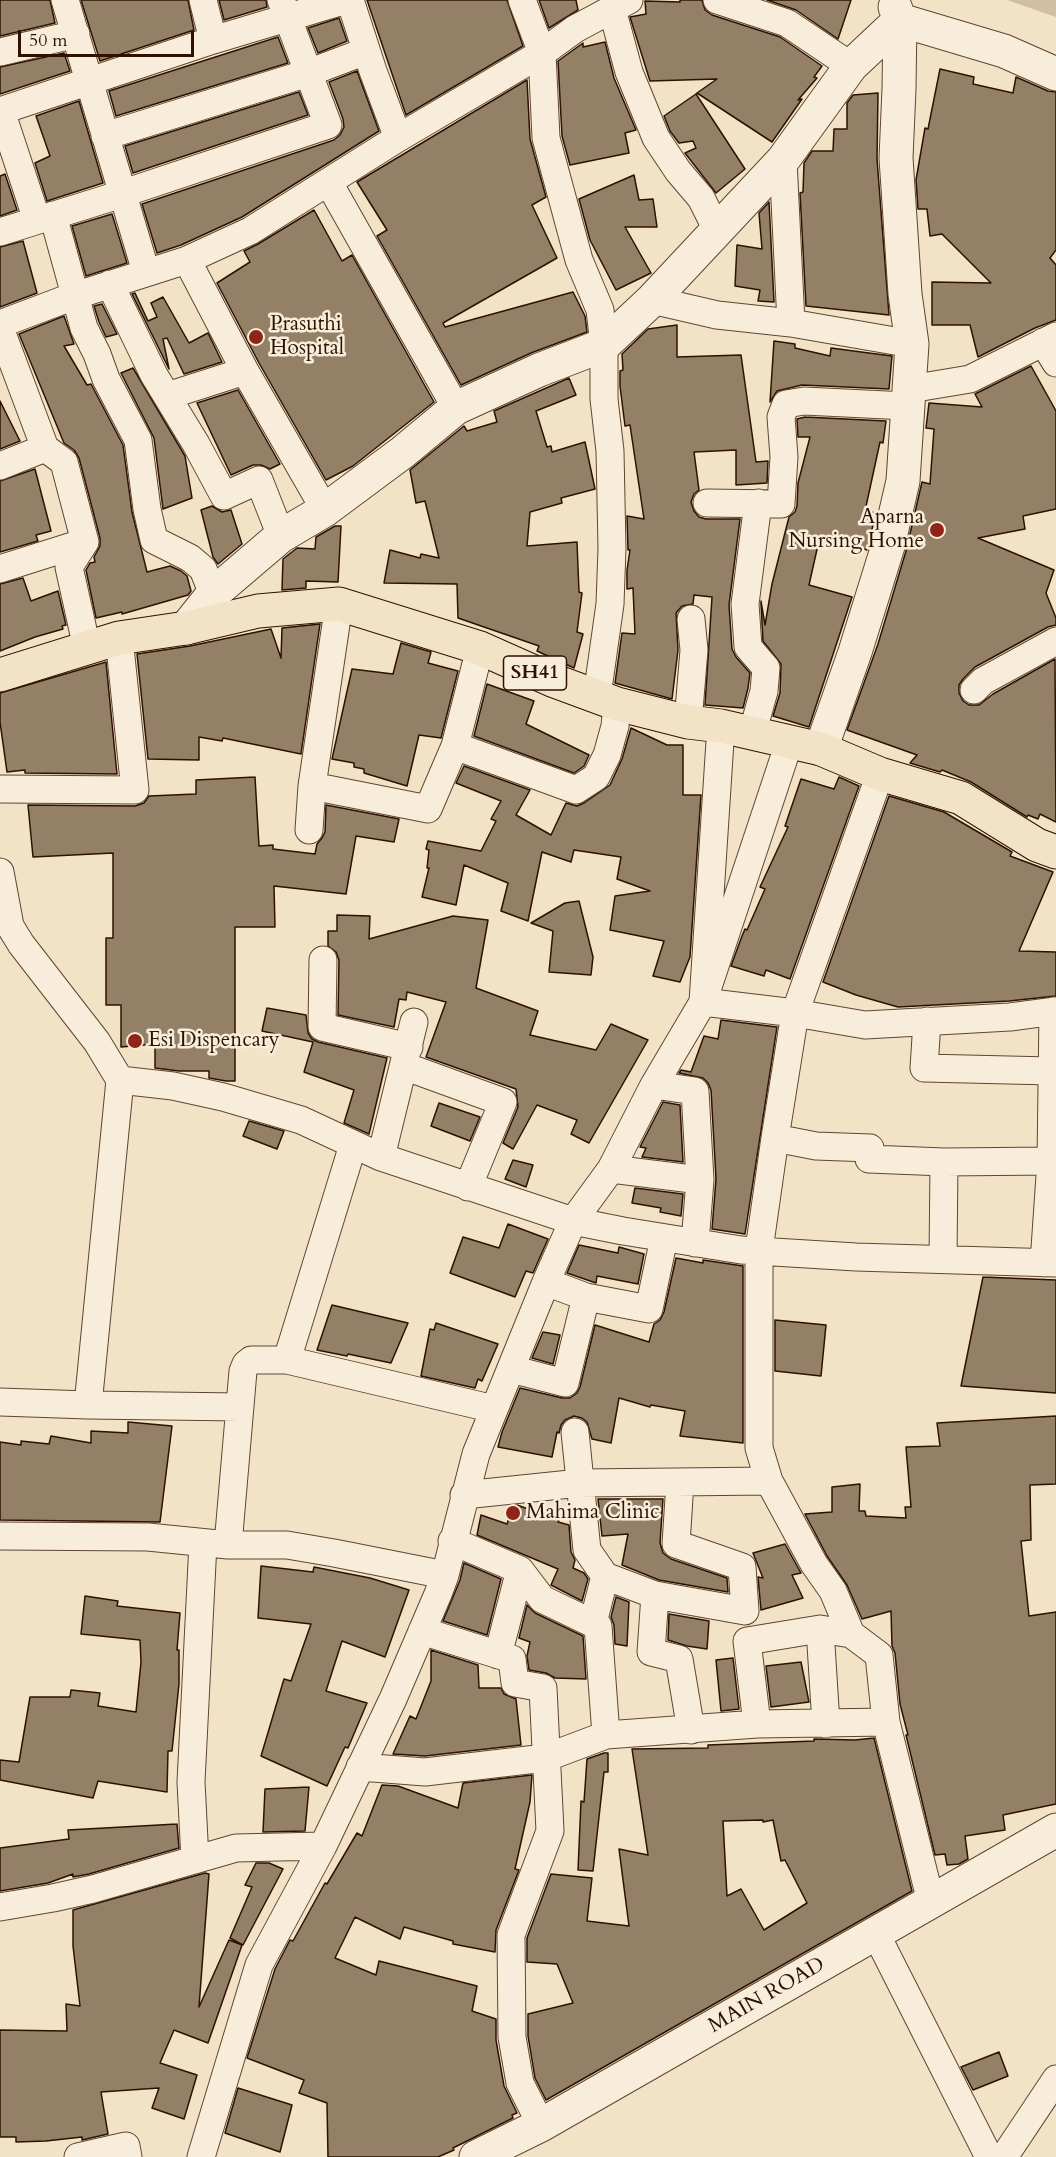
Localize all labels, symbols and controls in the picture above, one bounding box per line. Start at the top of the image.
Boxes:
scale bar [21,18,196,56]
text: 50 m [29,28,68,53]
place label: Prasuthi Hospital [270,312,344,362]
marker: Prasuthi Hospital [247,328,265,346]
place label: Aparna Nursing Home [788,505,924,555]
marker: Aparna Nursing Home [928,521,946,539]
road number: SH41 [504,656,566,690]
place label: Esi Dispencary [148,1028,280,1054]
marker: Esi Dispencary [126,1032,144,1050]
place label: Mahima Clinic [526,1500,659,1526]
marker: Mahima Clinic [504,1504,522,1522]
street label: MAIN ROAD [704,1953,830,2039]

